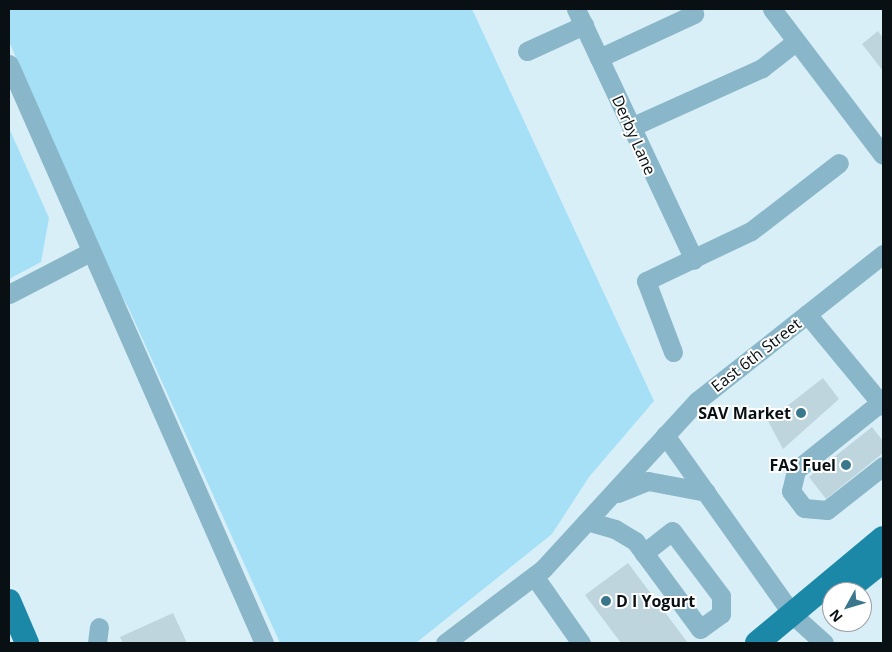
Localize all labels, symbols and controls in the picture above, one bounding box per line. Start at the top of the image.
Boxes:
street label: Derby Lane [608,92,660,178]
street label: East 6th Street [707,314,805,396]
place label: SAV Market [698,403,791,423]
marker: SAV Market [795,407,807,419]
place label: FAS Fuel [770,455,836,475]
marker: FAS Fuel [840,459,852,471]
north arrow [822,582,872,632]
place label: D I Yogurt [616,591,695,611]
marker: D I Yogurt [600,595,612,607]
text: N [825,606,847,627]

